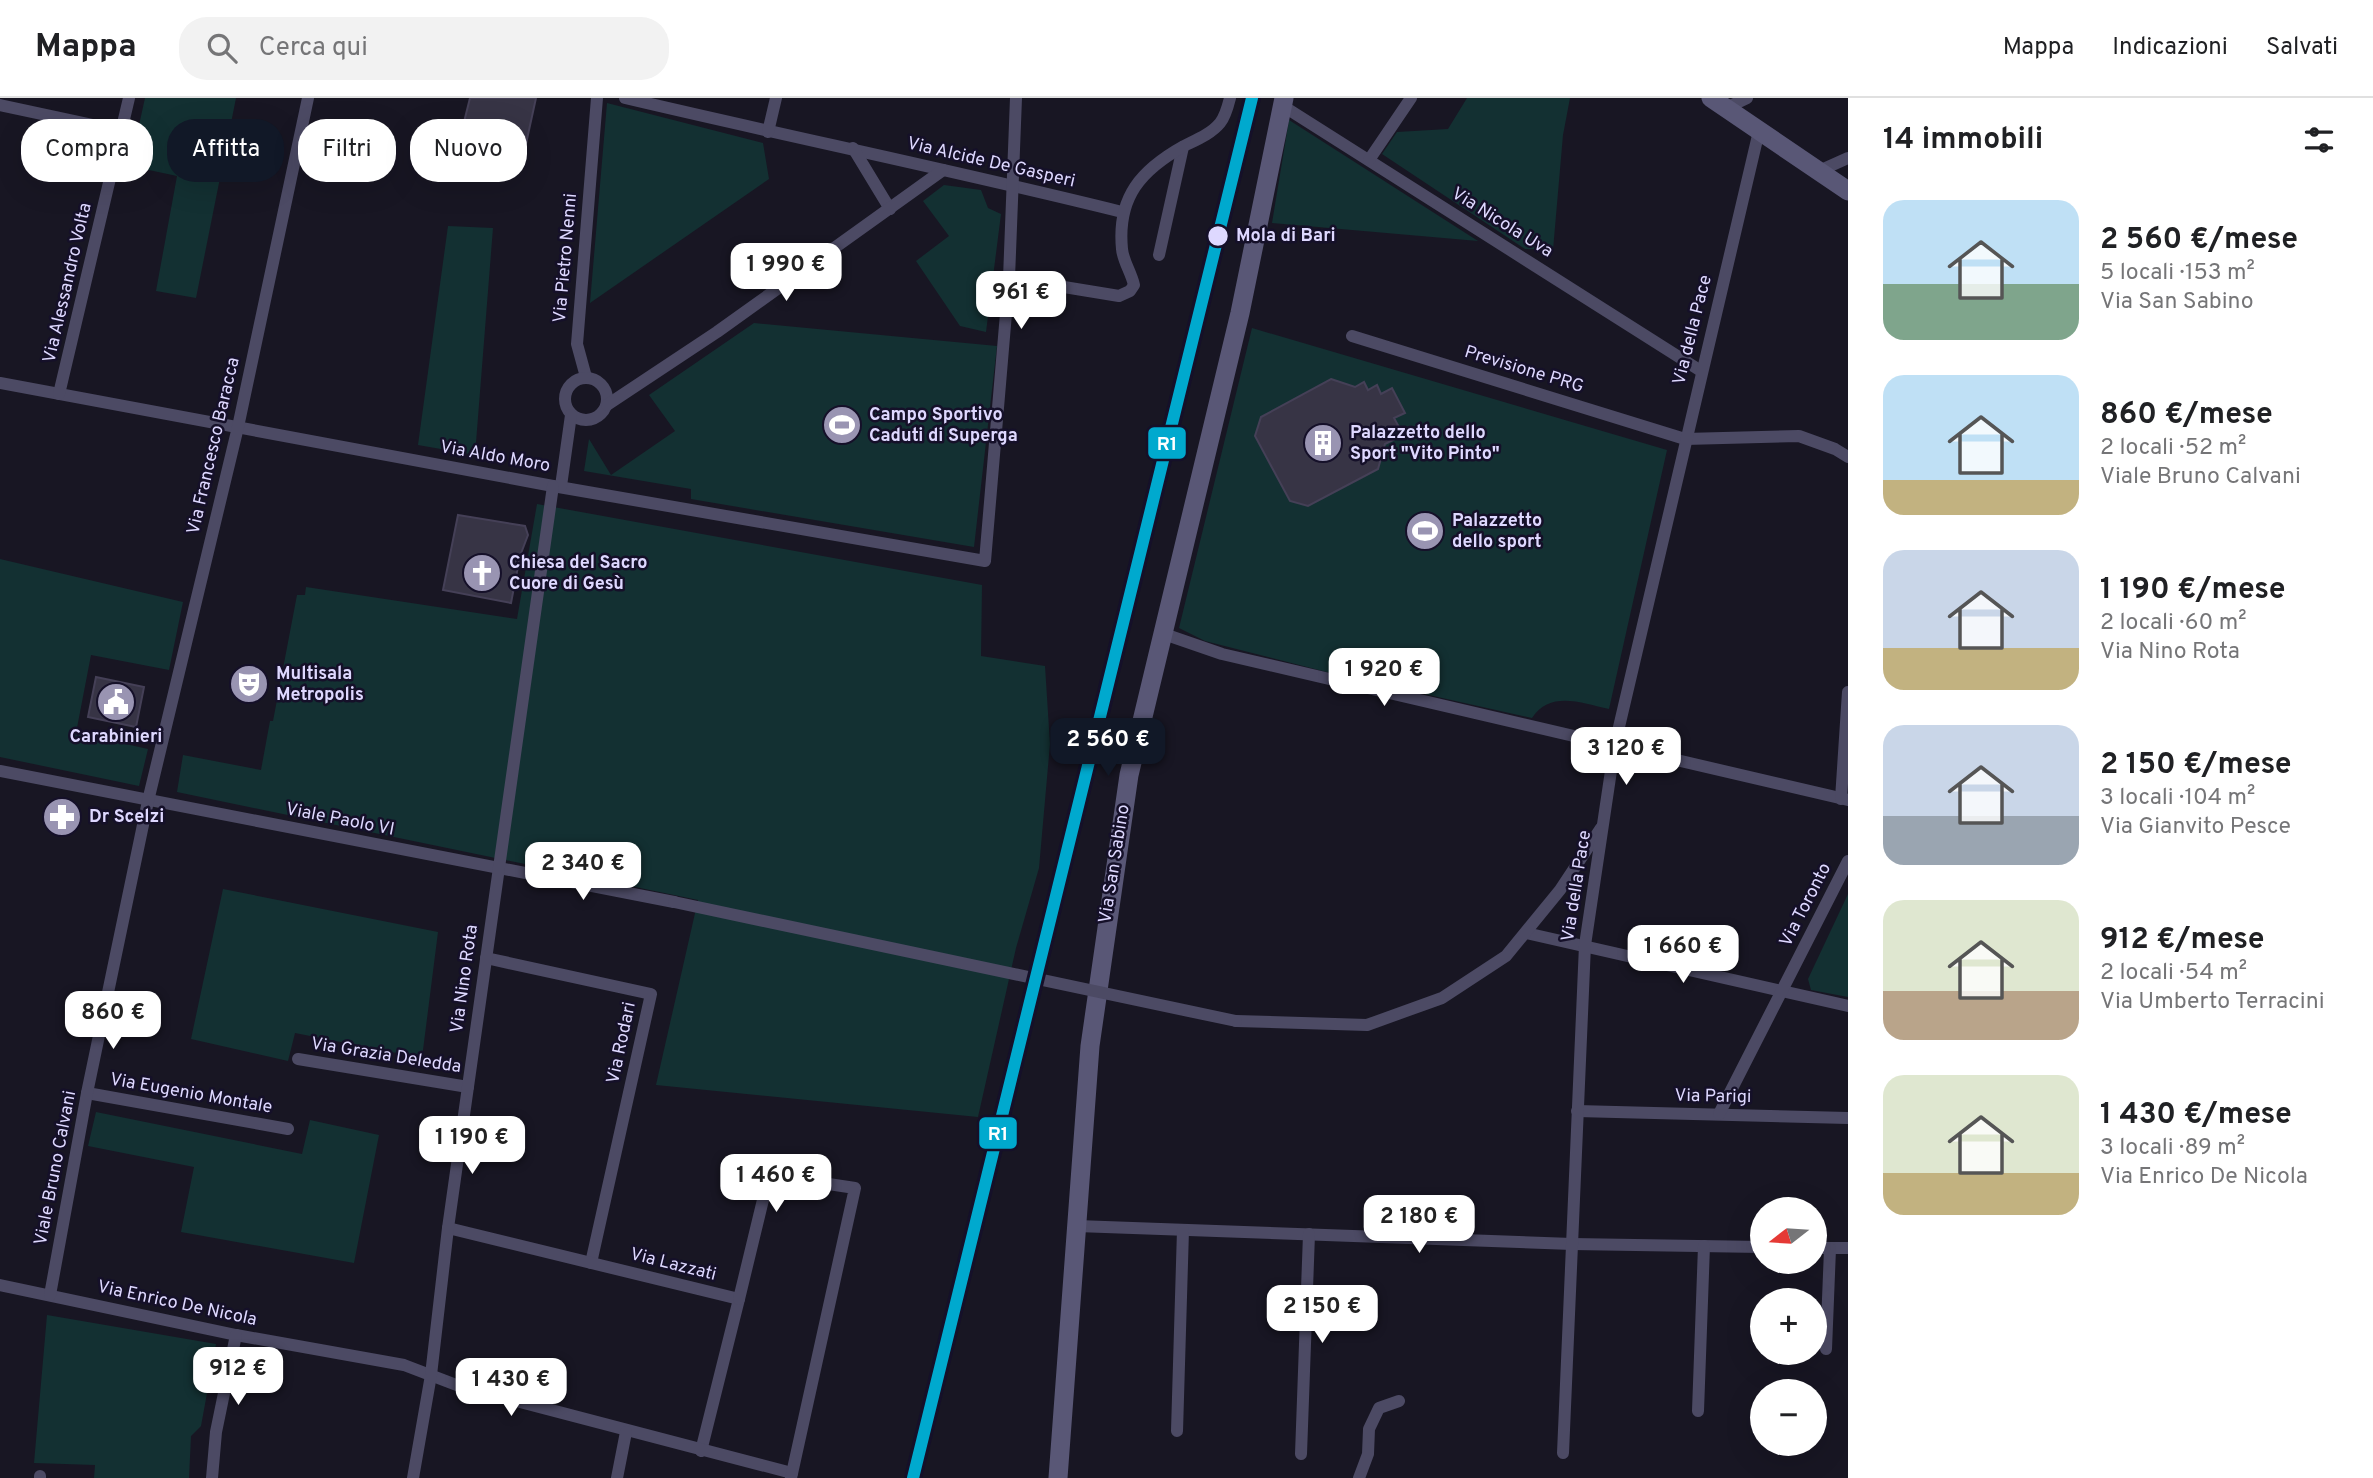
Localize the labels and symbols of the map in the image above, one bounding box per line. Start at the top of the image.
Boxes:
street label: Via Alcide De Gasperi [905,132,1077,194]
street label: Via Nicola Uva [1447,183,1557,263]
street label: Via Pietro Nenni [549,192,583,324]
street label: Via Alessandro Volta [38,201,98,365]
marker: Mola di Bari [1206,224,1230,248]
place label: Mola di Bari [1236,225,1336,248]
pin: 1 990 € [721,244,851,303]
pin: 961 € [972,272,1070,331]
street label: Via della Pace [1668,273,1718,387]
street label: Previsione PRG [1461,341,1587,399]
street label: Via Francesco Baracca [182,355,246,537]
sports icon: Campo Sportivo Caduti di Superga [821,404,863,446]
place label: Campo Sportivo Caduti di Superga [869,404,1018,448]
building icon: Palazzetto dello Sport "Vito Pinto" [1302,422,1344,464]
place label: Palazzetto dello Sport "Vito Pinto" [1350,422,1500,466]
line badge: R1 [1147,426,1187,460]
text: R1 [1157,433,1177,457]
street label: Via Aldo Moro [438,436,552,478]
sports icon: Palazzetto dello sport [1404,510,1446,552]
place label: Palazzetto dello sport [1452,510,1542,554]
church icon: Chiesa del Sacro Cuore di Gesù [461,552,503,594]
place label: Chiesa del Sacro Cuore di Gesù [509,552,648,596]
pin: 1 920 € [1319,648,1449,708]
theatre icon: Multisala Metropolis [228,663,270,705]
place label: Multisala Metropolis [276,663,364,707]
public building icon: Carabinieri [95,681,137,723]
pin: 2 560 € [1043,718,1173,778]
place label: Carabinieri [70,726,162,749]
pin: 3 120 € [1561,728,1691,787]
pharmacy icon: Dr Scelzi [41,796,83,838]
street label: Viale Paolo VI [284,798,396,842]
street label: Via San Sabino [1094,803,1136,925]
place label: Dr Scelzi [89,806,164,829]
street label: Via della Pace [1557,829,1597,943]
pin: 2 340 € [518,842,648,902]
street label: Via Toronto [1775,859,1837,951]
street label: Via Nino Rota [446,923,484,1035]
pin: 1 660 € [1618,926,1748,985]
pin: 860 € [64,992,162,1051]
street label: Via Rodari [602,1000,642,1086]
street label: Via Grazia Deledda [309,1033,463,1079]
street label: Via Eugenio Montale [108,1068,274,1120]
street label: Via Parigi [1674,1085,1752,1109]
street label: Viale Bruno Calvani [30,1089,82,1247]
pin: 1 190 € [407,1116,537,1176]
line badge: R1 [978,1116,1018,1150]
text: R1 [988,1123,1008,1147]
pin: 1 460 € [711,1154,841,1214]
pin: 2 180 € [1354,1196,1484,1255]
north arrow [1750,1197,1827,1274]
street label: Via Lazzati [628,1243,718,1287]
street label: Via Enrico De Nicola [95,1276,259,1332]
pin: 2 150 € [1257,1286,1387,1345]
pin: 912 € [189,1348,287,1407]
pin: 1 430 € [446,1358,576,1418]

